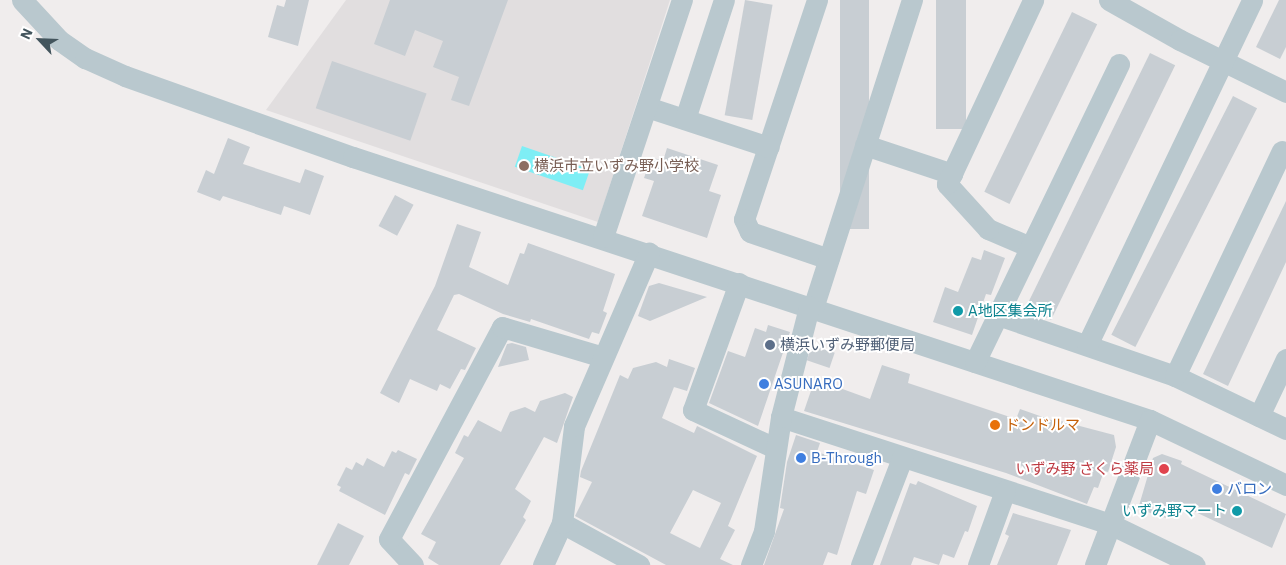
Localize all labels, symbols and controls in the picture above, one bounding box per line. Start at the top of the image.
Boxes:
north arrow [15,15,65,65]
text: N [16,25,37,42]
place label: 横浜市立いずみ野小学校 [534,157,699,175]
marker: 横浜市立いずみ野小学校 [518,160,530,172]
place label: A地区集会所 [968,302,1053,320]
marker: A地区集会所 [952,305,964,317]
place label: 横浜いずみ野郵便局 [780,336,915,354]
marker: 横浜いずみ野郵便局 [764,339,776,351]
place label: ASUNARO [774,375,843,393]
marker: ASUNARO [758,378,770,390]
place label: ドンドルマ [1005,416,1080,434]
marker: ドンドルマ [989,419,1001,431]
place label: B-Through [811,449,882,467]
marker: B-Through [795,452,807,464]
place label: いずみ野 さくら薬局 [1015,460,1154,478]
marker: いずみ野 さくら薬局 [1158,463,1170,475]
place label: バロン [1227,480,1272,498]
marker: バロン [1211,483,1223,495]
place label: いずみ野マート [1122,502,1227,520]
marker: いずみ野マート [1231,505,1243,517]

